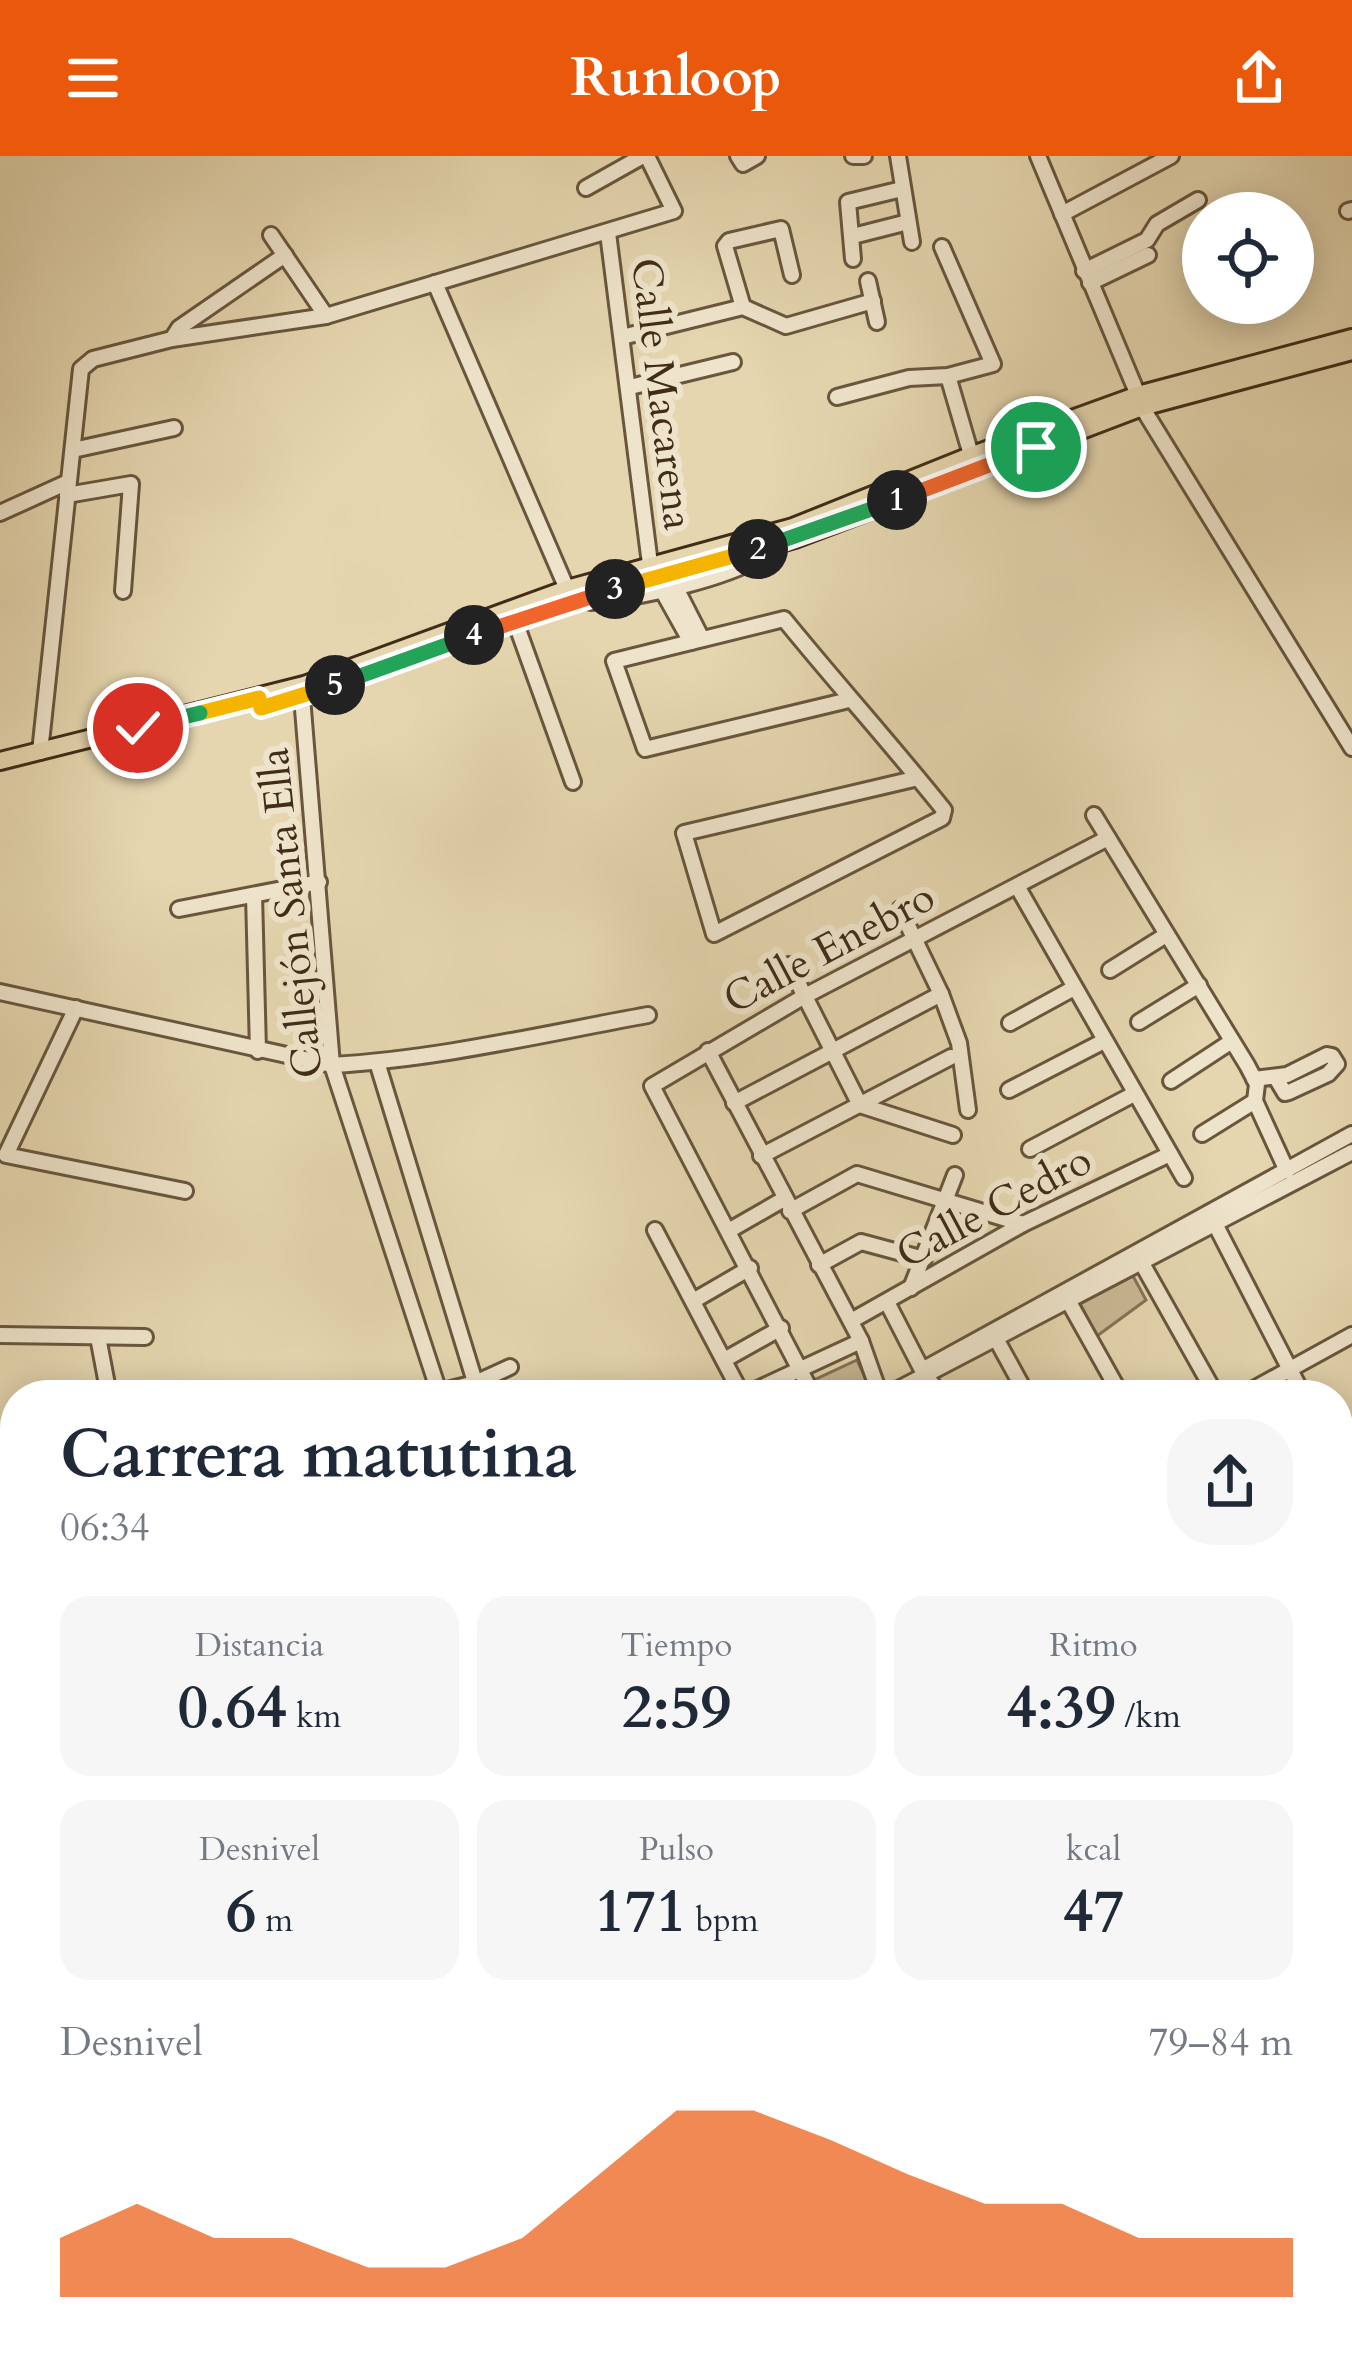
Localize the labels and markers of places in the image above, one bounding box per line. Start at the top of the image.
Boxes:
pin [985,396,1087,498]
pin: 1 [867,470,927,530]
pin: 2 [728,519,788,579]
pin: 3 [585,559,645,619]
pin: 4 [444,605,504,665]
pin: 5 [305,655,365,715]
pin [87,677,189,779]

